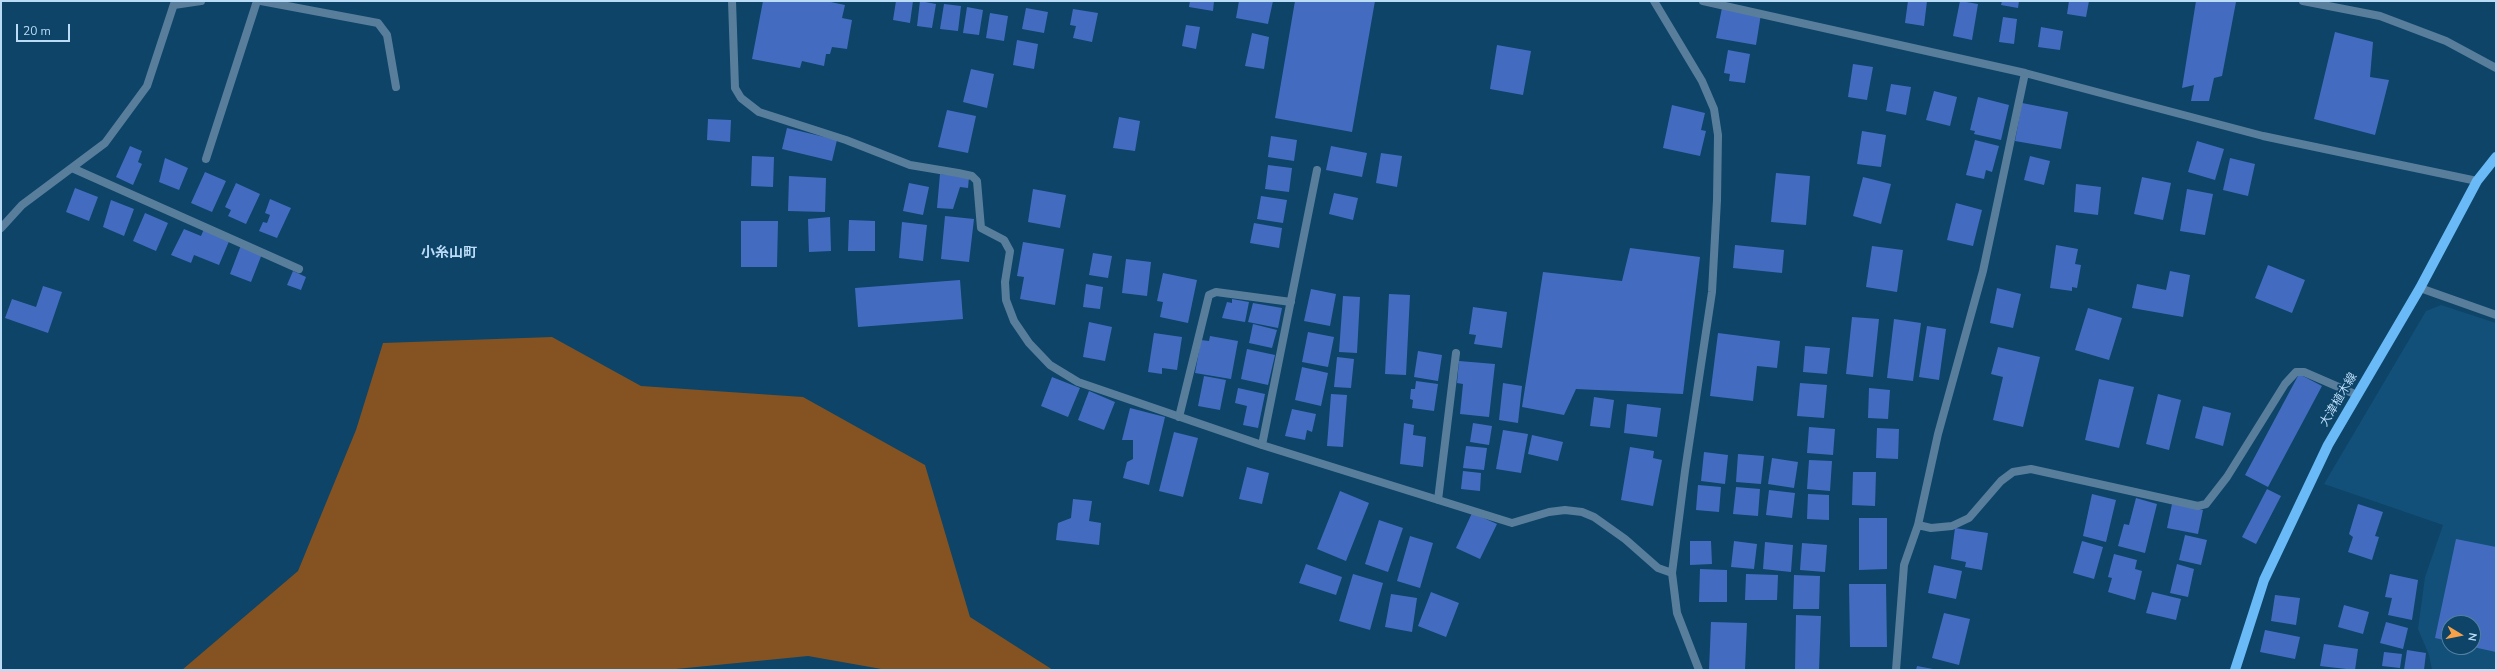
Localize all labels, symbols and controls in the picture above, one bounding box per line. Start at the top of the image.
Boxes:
scale bar [18,16,72,42]
text: 20 m [23,23,51,39]
district label: 小糸山町 [421,246,477,262]
street label: 大津植木線 [2317,371,2361,429]
north arrow [2441,615,2481,655]
text: N [2464,632,2480,642]

